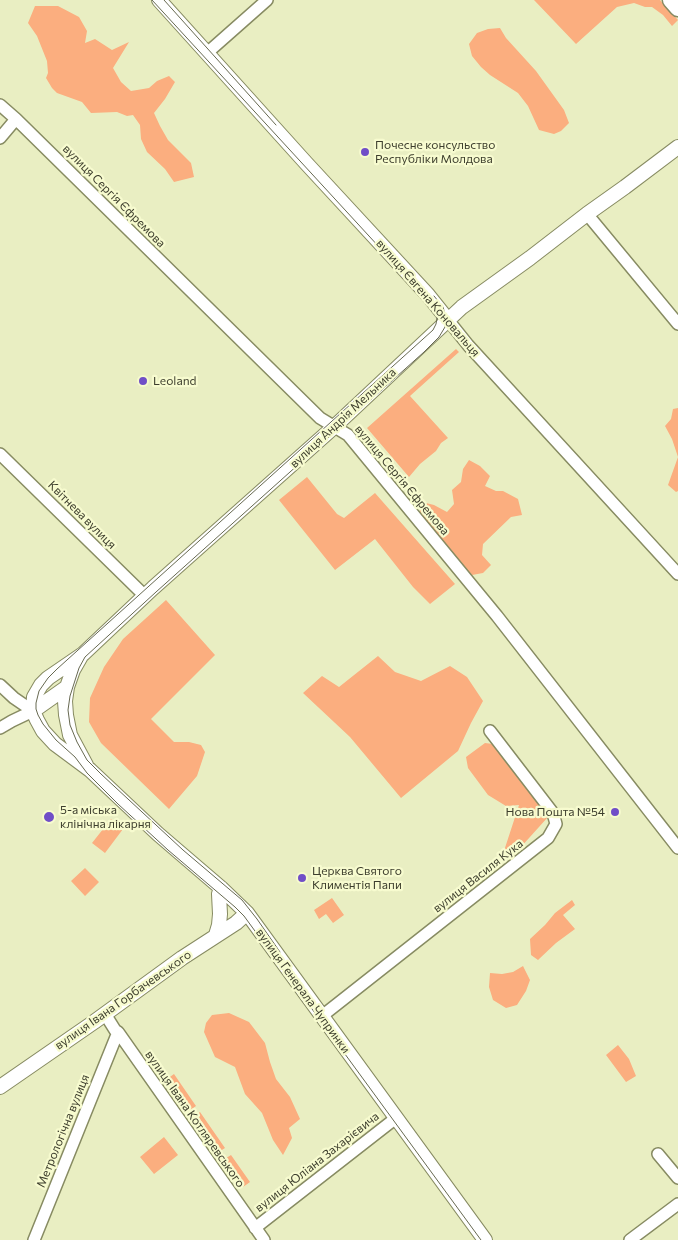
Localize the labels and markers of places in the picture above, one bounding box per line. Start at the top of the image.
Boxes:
place label: Почесне консульство Республіки Молдова [375,138,495,166]
marker: Почесне консульство Республіки Молдова [359,146,371,158]
place label: Leoland [153,374,196,388]
marker: Leoland [137,375,149,387]
place label: 5-а міська клінічна лікарня [60,803,151,831]
place label: Нова Пошта №54 [506,805,605,819]
marker: Нова Пошта №54 [609,806,621,818]
marker: 5-а міська клінічна лікарня [42,810,56,824]
place label: Церква Святого Климентія Папи [312,864,402,892]
marker: Церква Святого Климентія Папи [296,872,308,884]

